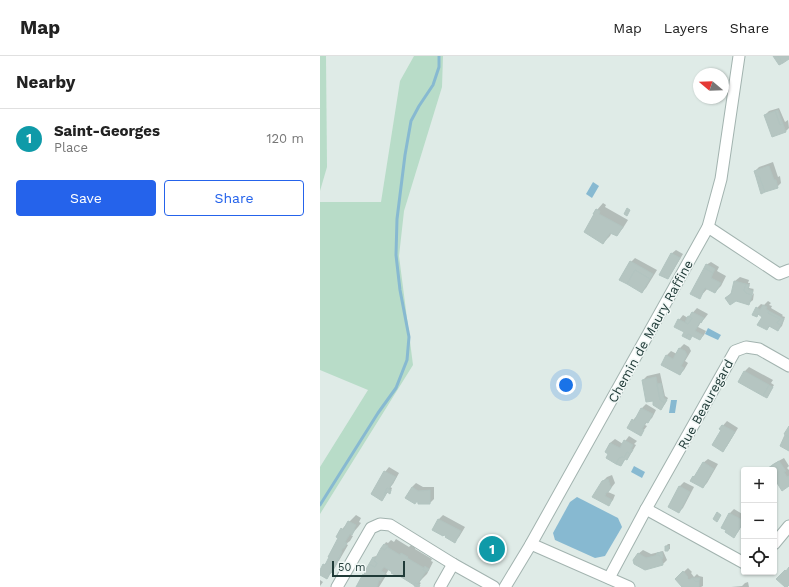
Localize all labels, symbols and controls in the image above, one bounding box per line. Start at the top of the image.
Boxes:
text: Map [20,16,60,39]
text: Map [613,20,642,36]
text: Layers [664,20,708,36]
text: Share [730,20,769,36]
north arrow [693,68,729,104]
text: Nearby [16,72,75,92]
text: Saint-Georges [54,122,160,140]
text: 1 [26,131,32,146]
text: 120 m [266,131,304,146]
text: Place [54,140,88,155]
button: Save [16,180,156,216]
button: Share [164,180,304,216]
street label: Chemin de Maury Raffine [605,257,696,405]
street label: Rue Beauregard [675,357,736,452]
your location [556,375,576,395]
map controls [741,467,777,575]
button: + [741,467,777,503]
button: − [741,503,777,539]
pin: 1 [479,534,505,564]
button: locate [741,539,777,575]
scale bar [332,559,405,578]
text: 50 m [338,561,365,574]

